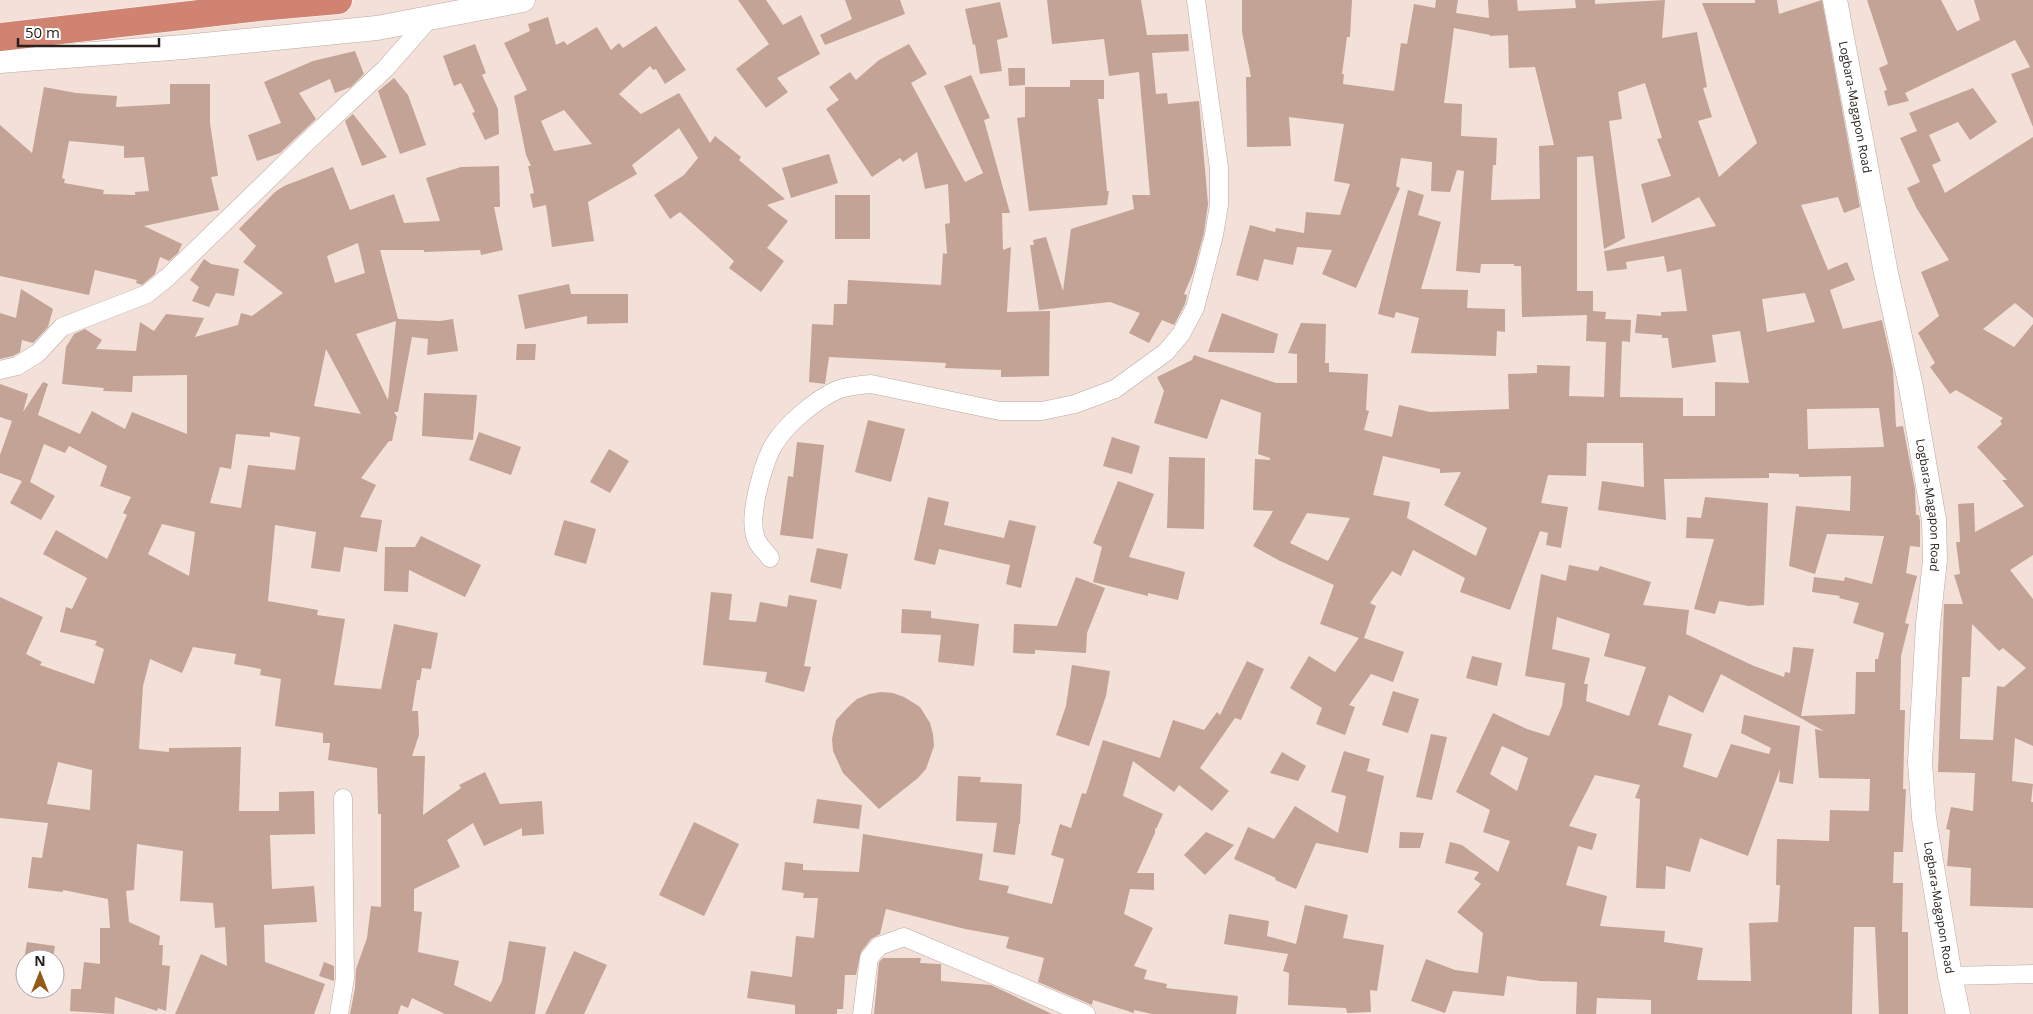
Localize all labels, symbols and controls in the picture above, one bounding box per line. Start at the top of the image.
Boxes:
scale bar [18,15,159,47]
text: 50 m [25,22,60,42]
street label: Logbara-Magapon Road [1835,40,1876,174]
street label: Logbara-Magapon Road [1912,437,1944,572]
street label: Logbara-Magapon Road [1920,840,1958,975]
north arrow [15,949,65,999]
text: N [34,951,46,970]

